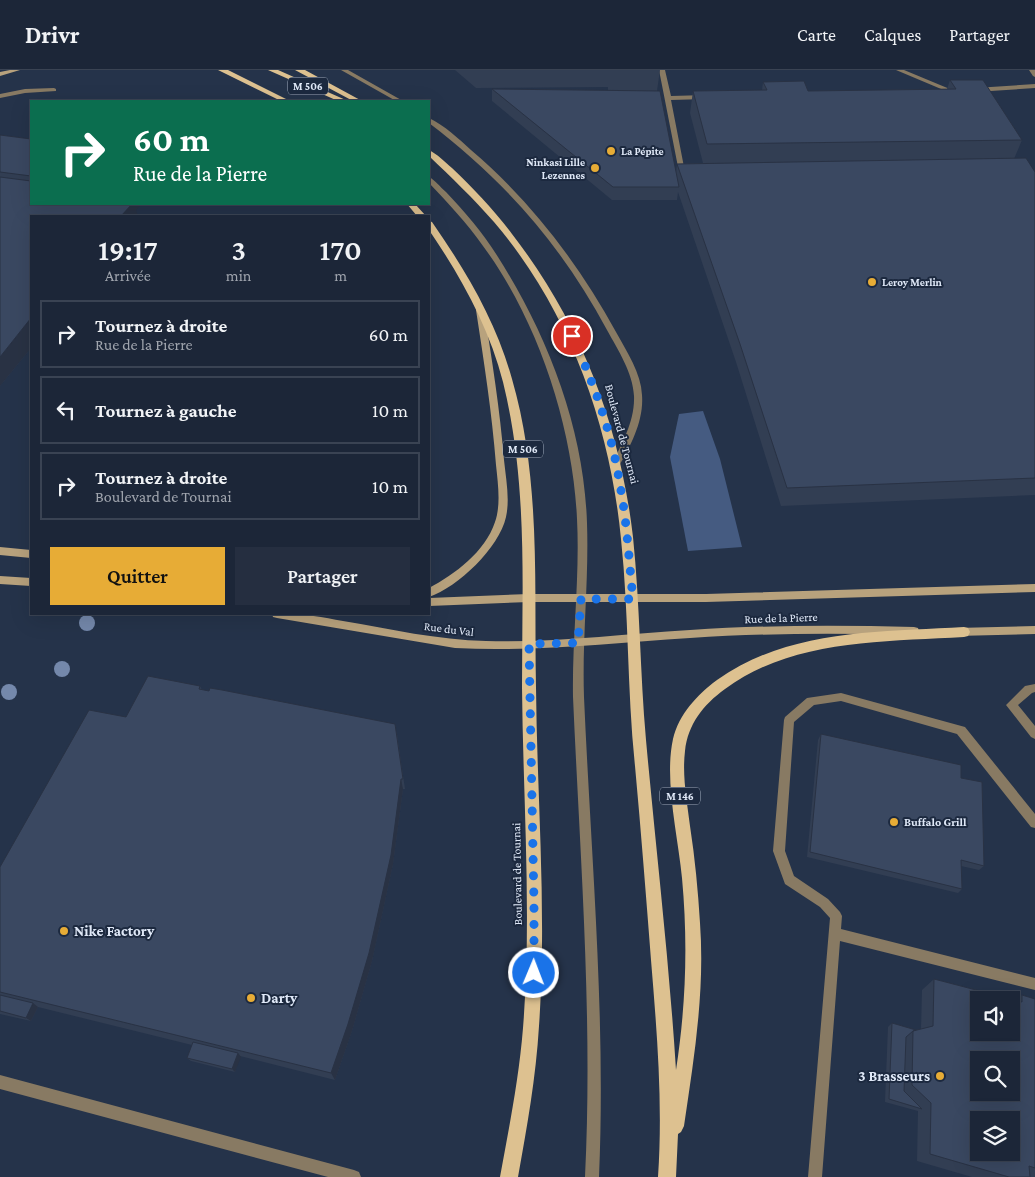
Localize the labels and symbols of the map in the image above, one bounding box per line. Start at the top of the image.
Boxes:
road number: M 506 [288,78,328,94]
marker: La Pépite [605,145,617,157]
place label: La Pépite [621,145,664,157]
place label: Ninkasi Lille Lezennes [526,156,586,181]
marker: Ninkasi Lille Lezennes [589,162,601,174]
marker: Leroy Merlin [866,276,878,288]
place label: Leroy Merlin [882,276,943,288]
pin [551,315,593,357]
street label: Boulevard de Tournai [602,383,642,485]
road number: M 506 [503,440,543,458]
street label: Rue de la Pierre [744,610,818,626]
street label: Rue du Val [423,619,475,639]
road number: M 146 [660,788,700,804]
place label: Buffalo Grill [904,815,967,829]
marker: Buffalo Grill [888,816,900,828]
street label: Boulevard de Tournai [509,823,525,925]
place label: Nike Factory [74,923,155,939]
marker: Nike Factory [58,925,70,937]
position arrow [507,946,559,998]
place label: Darty [261,990,298,1006]
marker: Darty [245,992,257,1004]
place label: 3 Brasseurs [858,1068,930,1084]
marker: 3 Brasseurs [934,1070,946,1082]

